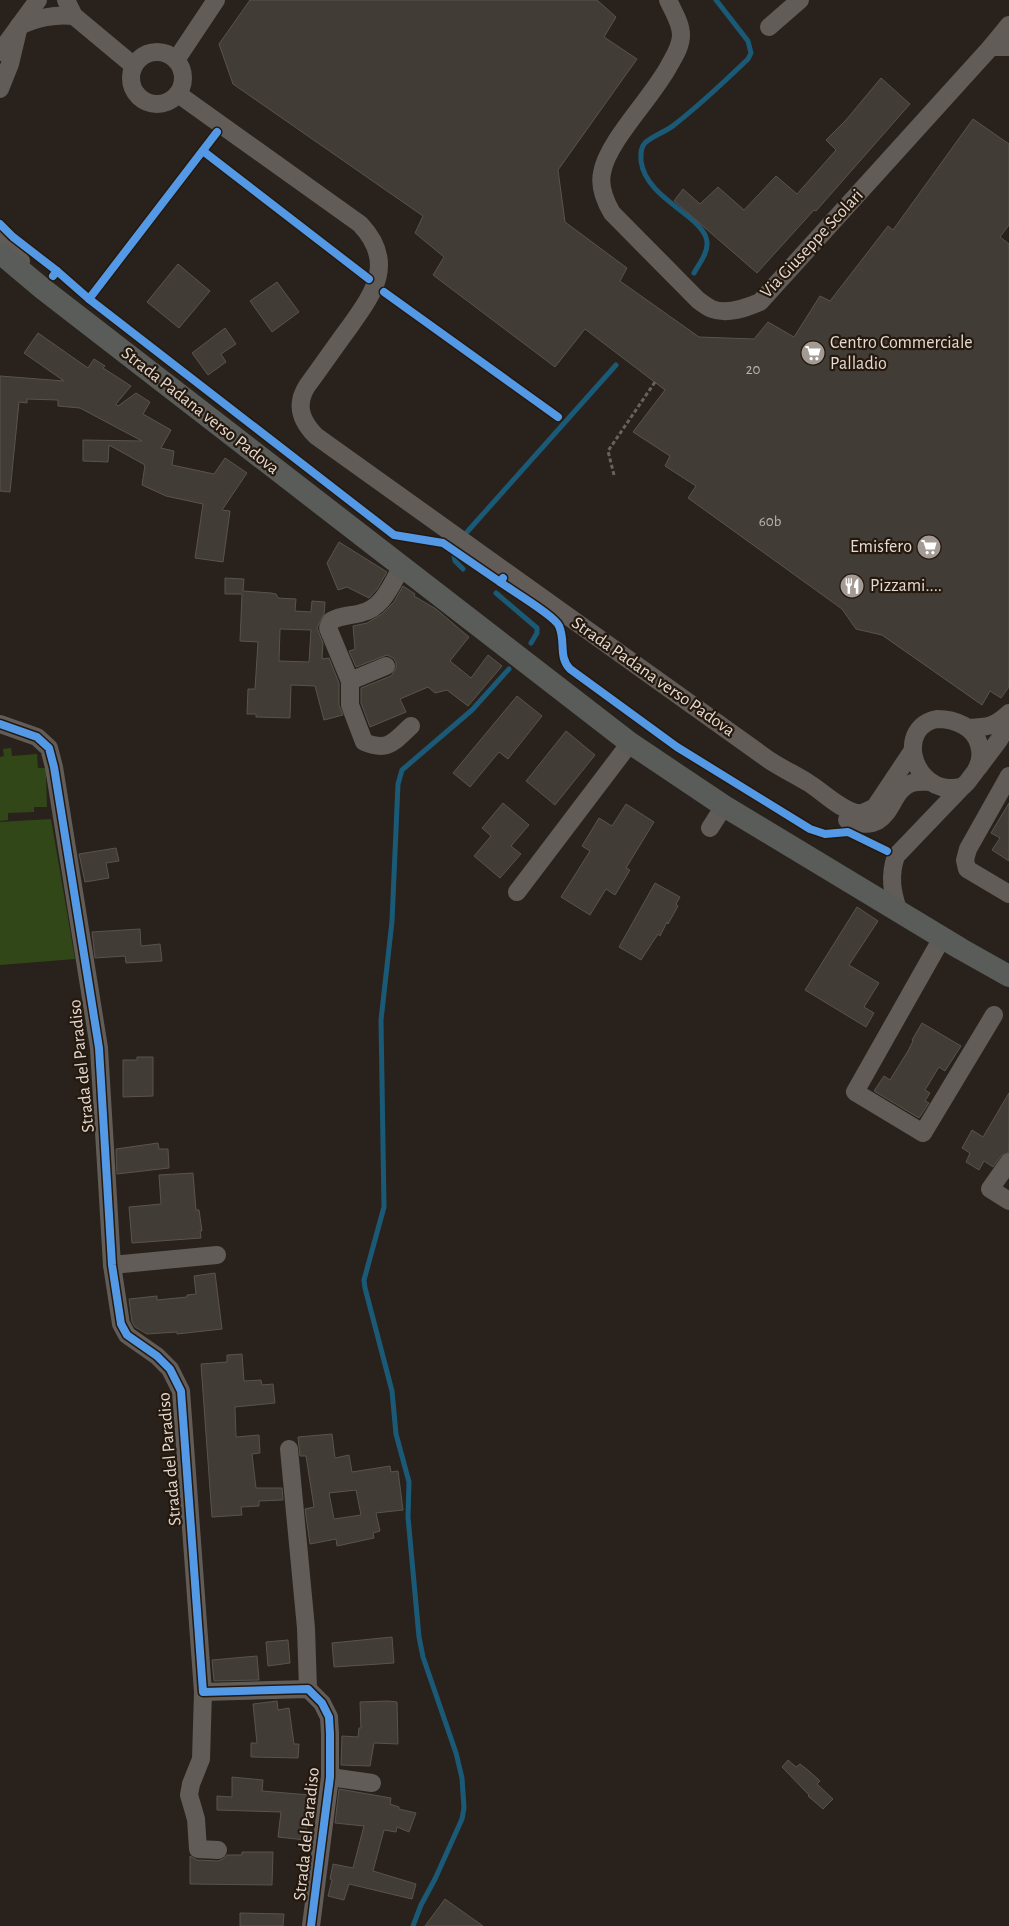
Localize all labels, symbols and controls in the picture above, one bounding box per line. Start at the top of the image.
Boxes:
street label: Via Giuseppe Scolari [757,186,867,302]
place label: Centro Commerciale Palladio [830,334,973,373]
supermarket icon: Centro Commerciale Palladio [800,340,826,366]
street label: Strada Padana verso Padova [118,344,282,478]
house number: 20 [746,362,760,377]
house number: 60b [759,514,782,529]
supermarket icon: Emisfero [916,534,942,560]
place label: Emisfero [850,538,912,556]
restaurant icon: Pizzami.... [839,573,865,599]
place label: Pizzami.... [870,577,942,595]
street label: Strada Padana verso Padova [568,614,738,740]
street label: Strada del Paradiso [66,998,98,1134]
street label: Strada del Paradiso [155,1391,185,1527]
street label: Strada del Paradiso [291,1766,323,1902]

